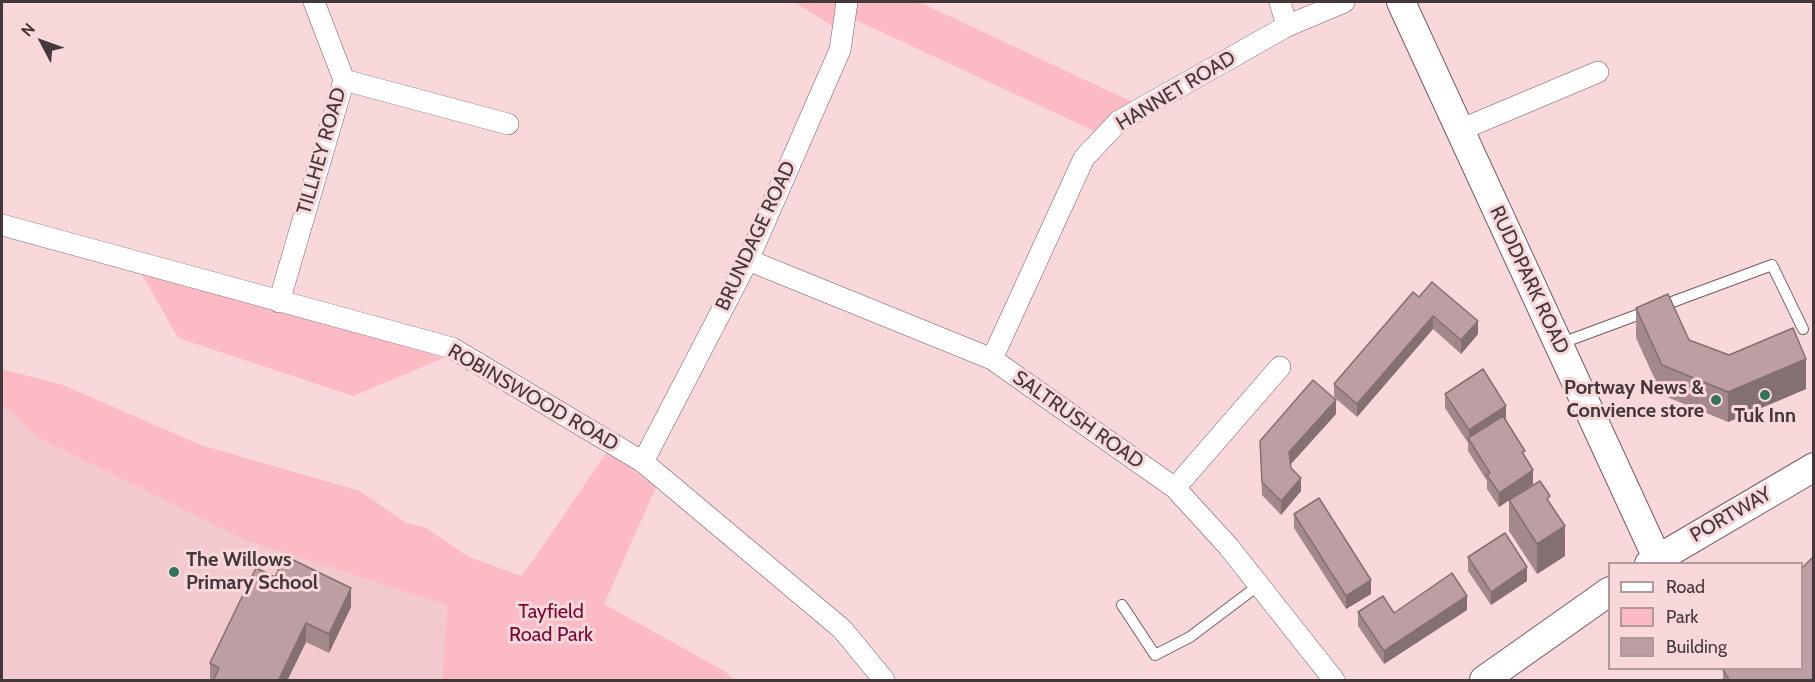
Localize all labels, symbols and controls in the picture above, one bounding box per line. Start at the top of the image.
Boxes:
north arrow [12,12,72,72]
text: N [17,19,39,40]
street label: HANNET ROAD [1112,46,1240,136]
street label: TILLHEY ROAD [292,85,352,217]
street label: BRUNDAGE ROAD [711,157,801,315]
street label: RUDDPARK ROAD [1484,202,1574,358]
street label: ROBINSWOOD ROAD [443,339,623,457]
street label: SALTRUSH ROAD [1008,366,1148,474]
place label: Portway News & Convience store [1564,376,1704,423]
marker: Tuk Inn [1758,388,1772,402]
marker: Portway News & Convience store [1709,393,1723,407]
place label: Tuk Inn [1734,404,1796,428]
street label: PORTWAY [1686,482,1776,548]
place label: The Willows Primary School [186,548,318,595]
legend [1608,562,1803,670]
marker: The Willows Primary School [167,565,181,579]
text: Road [1666,576,1705,598]
park label: Tayfield Road Park [509,600,593,647]
text: Park [1666,606,1698,628]
text: Building [1666,636,1727,658]

